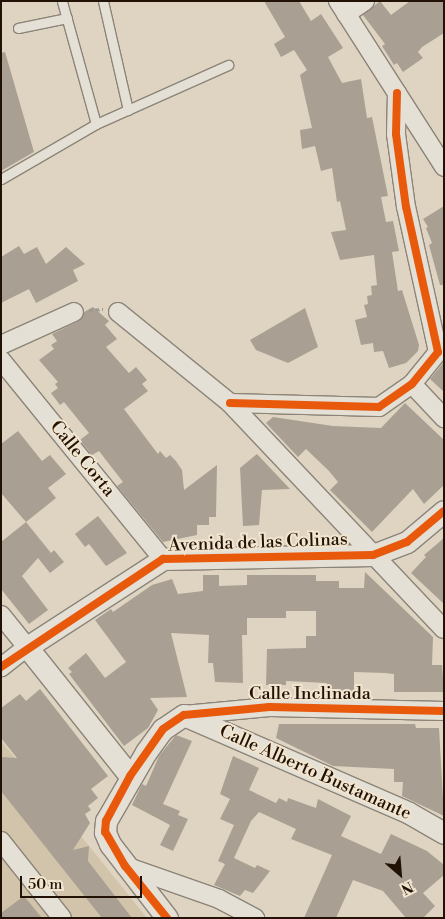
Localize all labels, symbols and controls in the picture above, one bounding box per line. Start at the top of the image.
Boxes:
street label: Calle Corta [45,417,119,501]
street label: Avenida de las Colinas [168,529,348,557]
street label: Calle Inclinada [249,683,371,705]
street label: Calle Alberto Bustamante [216,721,414,825]
north arrow [375,849,425,899]
scale bar [22,866,145,898]
text: 50 m [28,875,62,894]
text: N [398,877,416,898]

